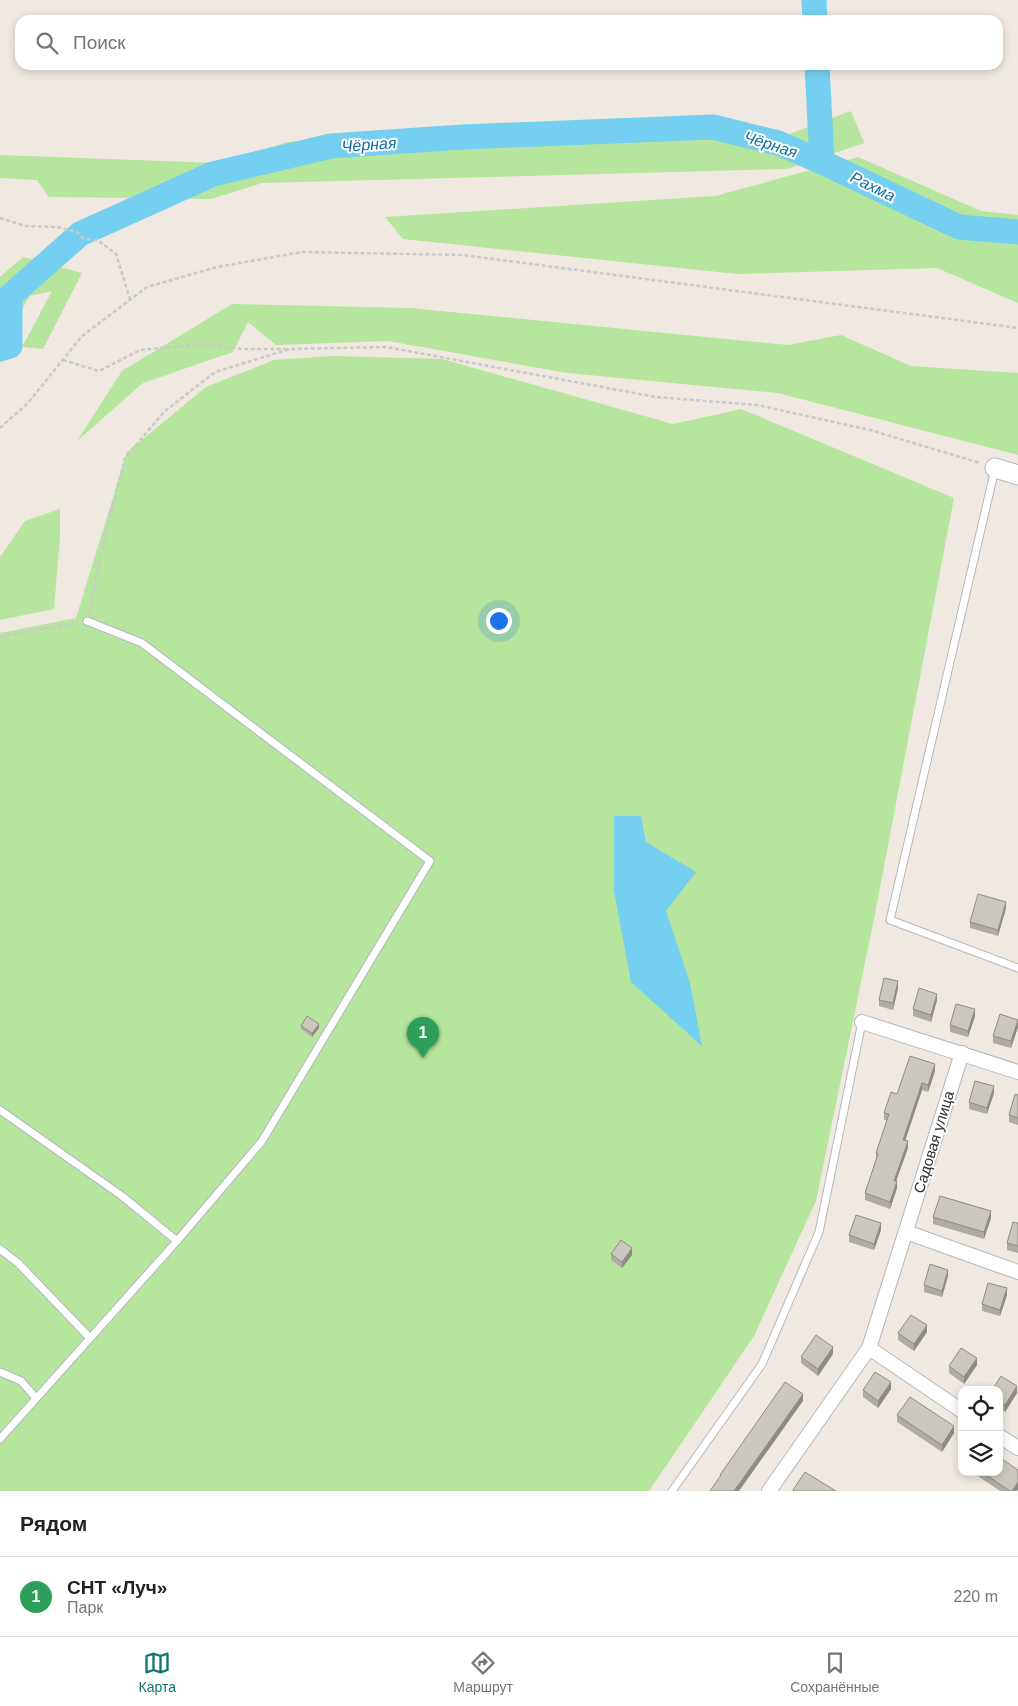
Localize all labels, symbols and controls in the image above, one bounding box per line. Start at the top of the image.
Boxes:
search box [15,15,1003,70]
icon: search [33,29,61,57]
text: Поиск [73,32,126,53]
water label: Чёрная [742,128,800,161]
water label: Чёрная [341,134,397,155]
water label: Рахма [848,168,898,205]
your location [486,608,512,634]
pin: 1 [407,1017,439,1058]
street label: Садовая улица [910,1088,957,1195]
map controls [958,1386,1003,1476]
button: locate [958,1386,1003,1431]
button: layers [958,1431,1003,1476]
text: Рядом [20,1512,87,1535]
text: СНТ «Луч» [67,1577,167,1598]
text: 1 [32,1588,40,1605]
text: 220 m [954,1588,998,1605]
text: Парк [67,1599,103,1616]
tab: Карта [139,1649,176,1695]
tab: Маршрут [453,1649,513,1695]
tab: Сохранённые [790,1649,879,1695]

